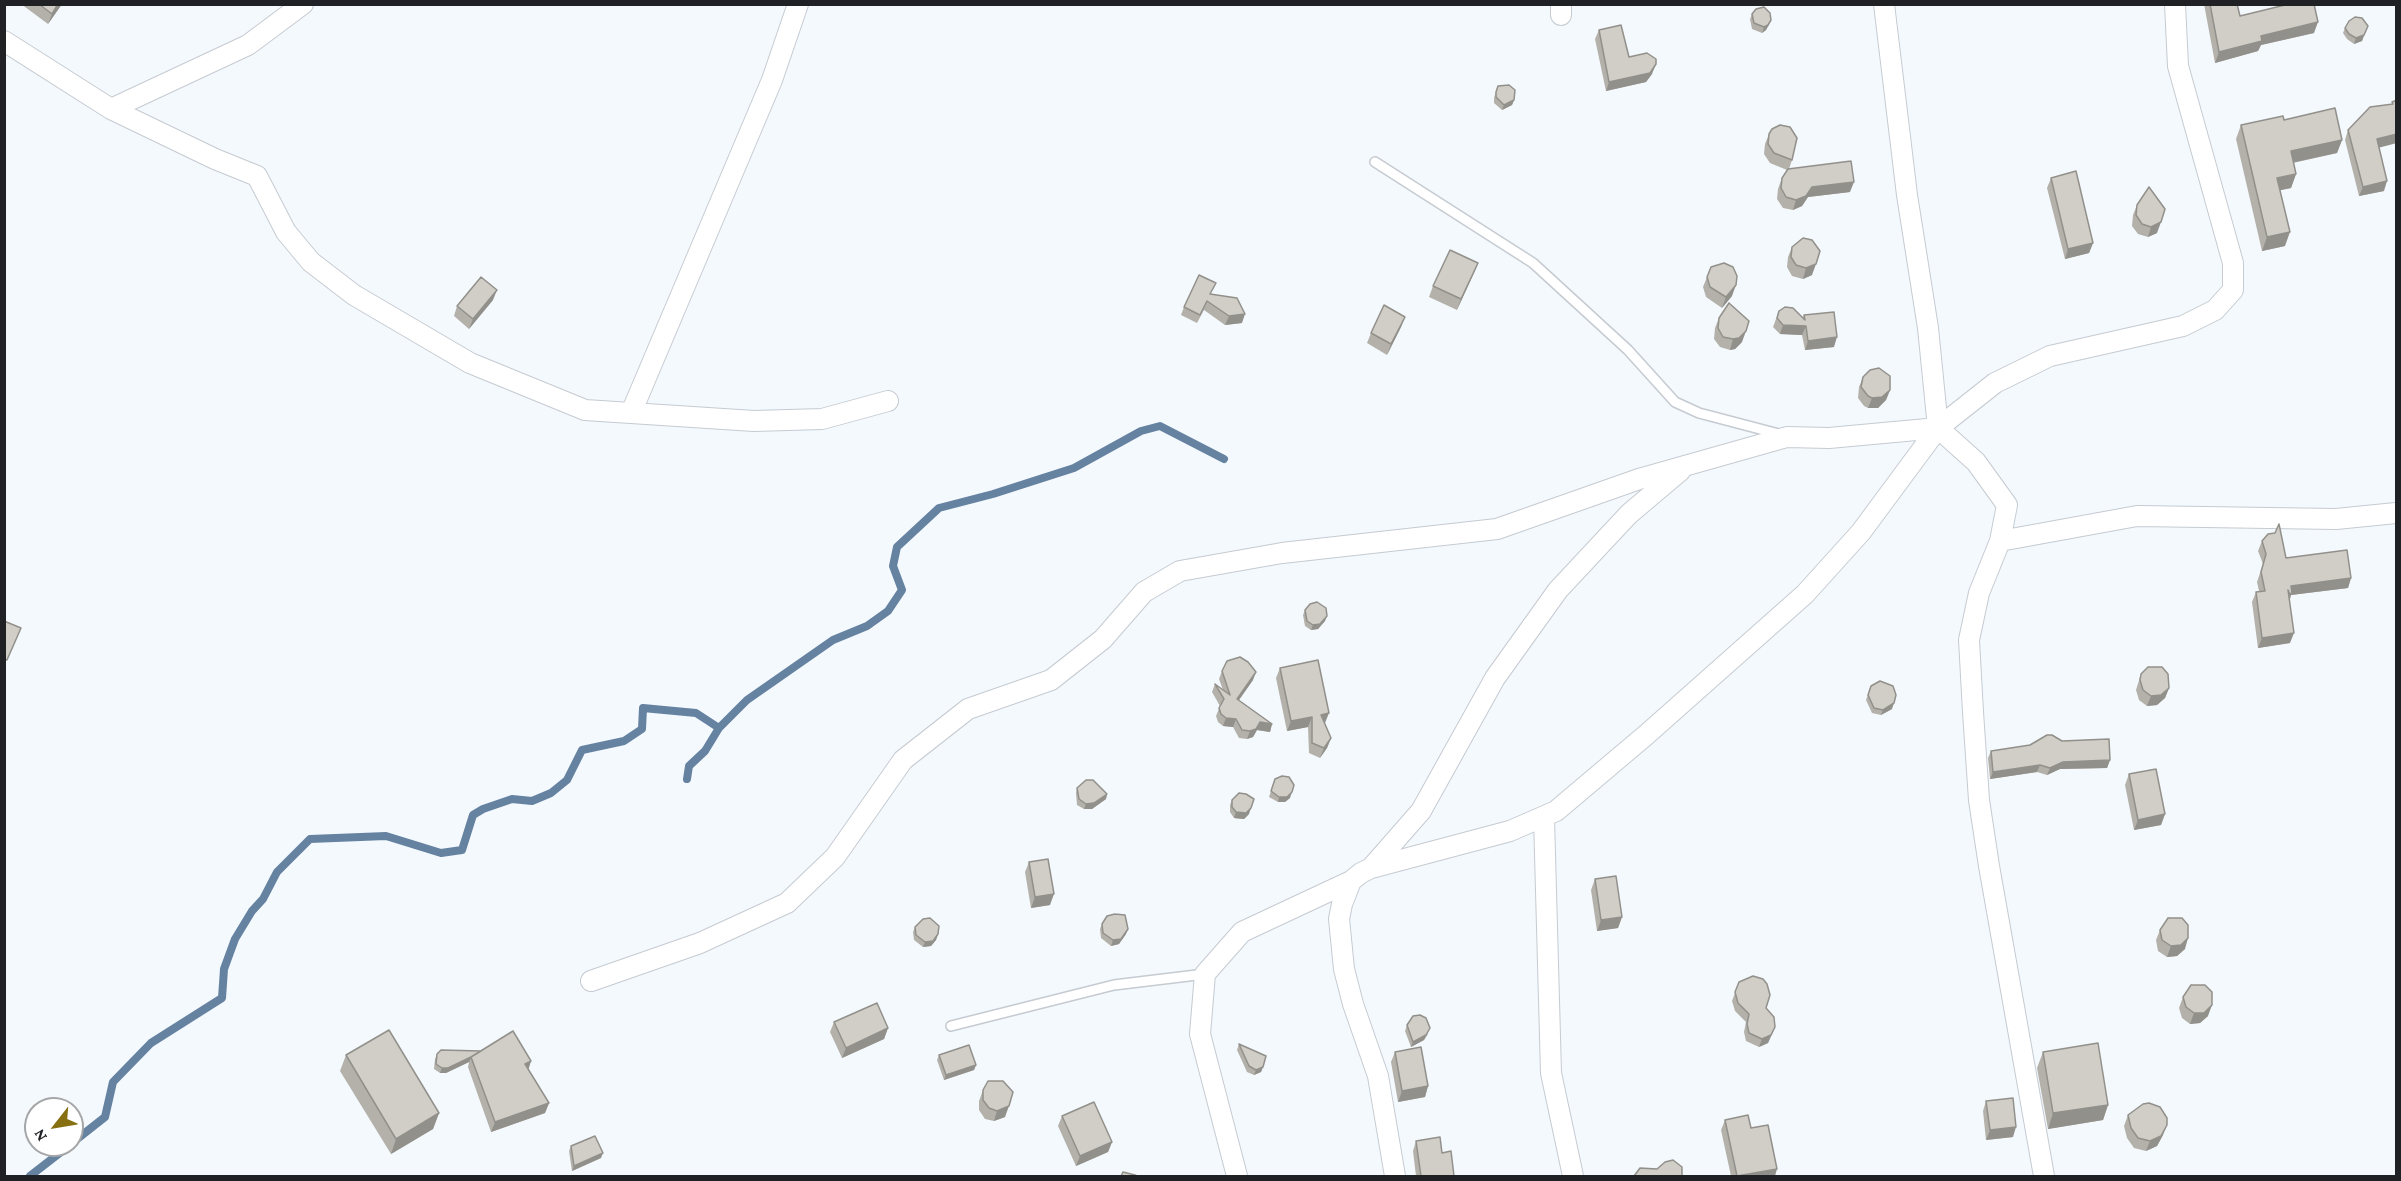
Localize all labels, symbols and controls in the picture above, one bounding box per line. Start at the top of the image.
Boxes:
north arrow [24,1097,84,1157]
text: N [30,1126,50,1145]

